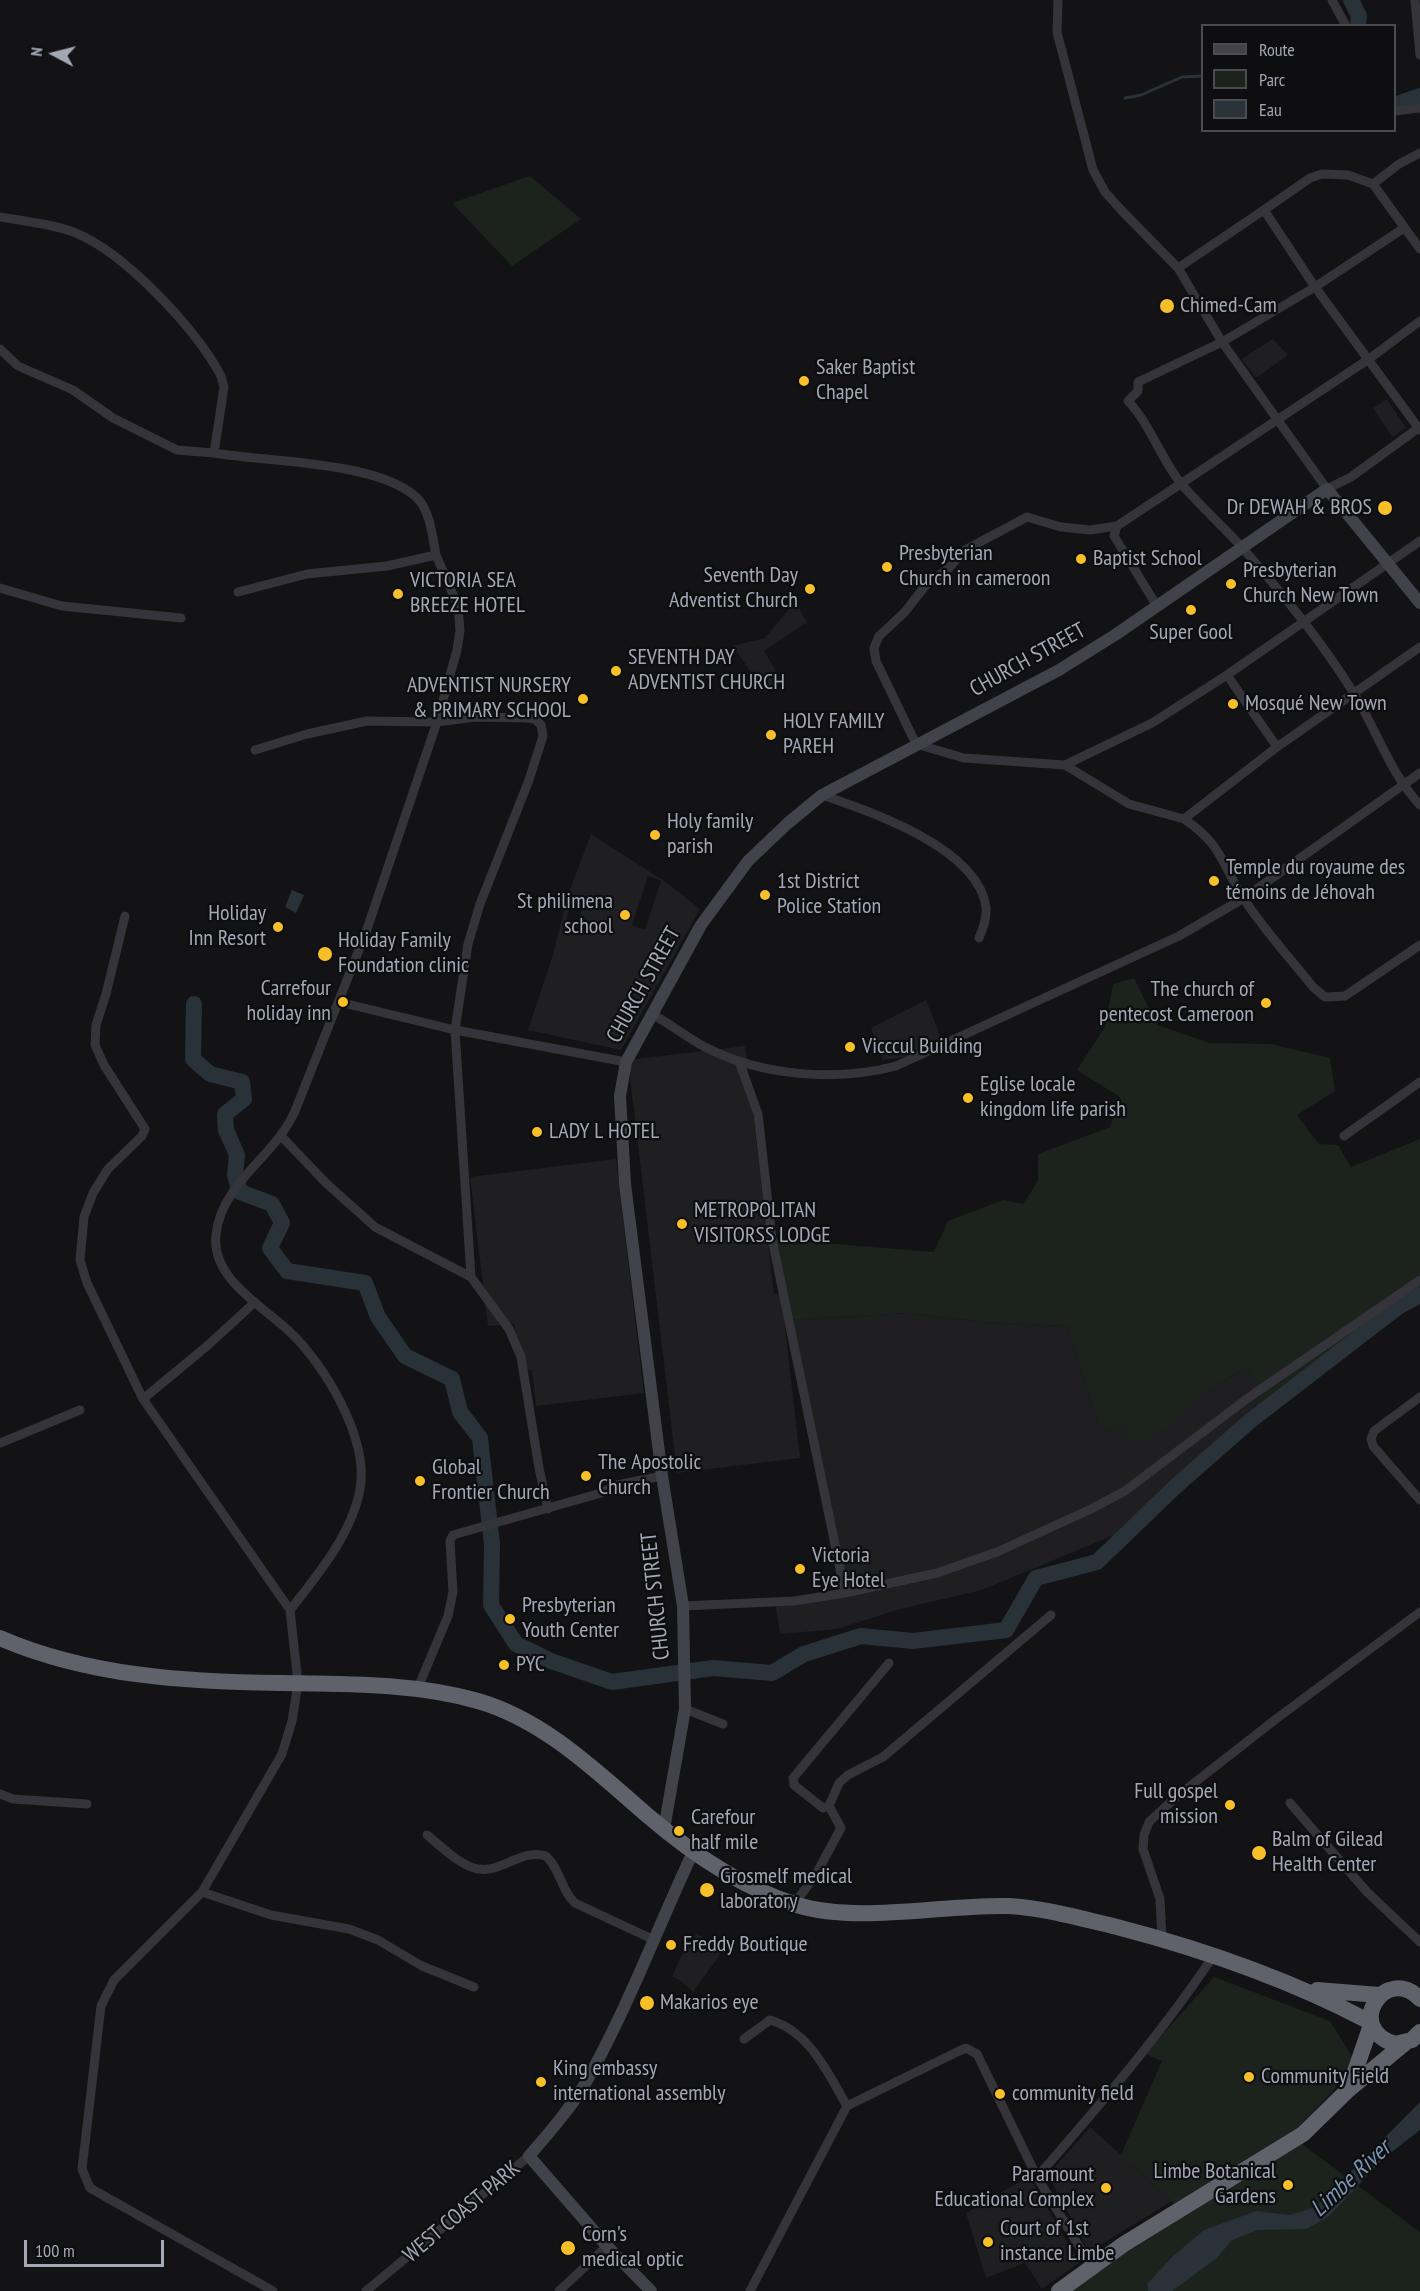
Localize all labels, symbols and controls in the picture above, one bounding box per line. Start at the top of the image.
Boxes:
north arrow [24,24,84,84]
legend [1201,24,1396,132]
text: Route [1259,38,1295,61]
text: N [26,46,47,57]
text: Parc [1259,68,1285,91]
text: Eau [1259,98,1282,121]
place label: Chimed-Cam [1180,293,1277,319]
marker: Chimed-Cam [1158,297,1176,315]
place label: Saker Baptist Chapel [816,355,915,406]
marker: Saker Baptist Chapel [797,374,811,388]
place label: Dr DEWAH & BROS [1227,495,1372,521]
marker: Dr DEWAH & BROS [1376,499,1394,517]
place label: Presbyterian Church in cameroon [899,541,1050,592]
place label: Baptist School [1093,546,1202,572]
marker: Baptist School [1074,552,1088,566]
place label: Presbyterian Church New Town [1243,558,1378,610]
marker: Presbyterian Church in cameroon [880,560,894,574]
place label: Seventh Day Adventist Church [669,563,798,614]
place label: VICTORIA SEA BREEZE HOTEL [410,568,525,620]
marker: Presbyterian Church New Town [1224,577,1238,591]
marker: Seventh Day Adventist Church [803,582,817,596]
marker: VICTORIA SEA BREEZE HOTEL [391,587,405,601]
marker: Super Gool [1184,603,1198,617]
street label: CHURCH STREET [965,617,1091,703]
place label: Super Gool [1149,620,1233,646]
place label: SEVENTH DAY ADVENTIST CHURCH [628,645,785,696]
marker: SEVENTH DAY ADVENTIST CHURCH [609,664,623,678]
place label: ADVENTIST NURSERY & PRIMARY SCHOOL [407,673,571,724]
place label: Mosqué New Town [1245,691,1387,717]
marker: ADVENTIST NURSERY & PRIMARY SCHOOL [576,692,590,706]
marker: Mosqué New Town [1226,697,1240,711]
place label: HOLY FAMILY PAREH [783,709,885,760]
marker: HOLY FAMILY PAREH [764,728,778,742]
place label: Holy family parish [667,809,753,860]
marker: Holy family parish [648,828,662,842]
place label: Temple du royaume des témoins de Jéhovah [1226,855,1405,906]
place label: 1st District Police Station [777,869,881,920]
marker: Temple du royaume des témoins de Jéhovah [1207,874,1221,888]
marker: 1st District Police Station [758,888,772,902]
place label: St philimena school [517,889,613,940]
place label: Holiday Inn Resort [189,901,266,952]
marker: St philimena school [618,908,632,922]
marker: Holiday Inn Resort [271,920,285,934]
street label: CHURCH STREET [601,922,687,1048]
place label: Holiday Family Foundation clinic [338,928,469,980]
marker: Holiday Family Foundation clinic [316,945,334,963]
place label: Carrefour holiday inn [247,976,331,1028]
place label: The church of pentecost Cameroon [1099,977,1254,1028]
marker: Carrefour holiday inn [336,995,350,1009]
marker: The church of pentecost Cameroon [1259,996,1273,1010]
place label: Vicccul Building [862,1034,982,1060]
marker: Vicccul Building [843,1040,857,1054]
place label: Eglise locale kingdom life parish [980,1072,1126,1124]
marker: Eglise locale kingdom life parish [961,1091,975,1105]
place label: LADY L HOTEL [549,1119,659,1145]
marker: LADY L HOTEL [530,1125,544,1139]
place label: METROPOLITAN VISITORSS LODGE [694,1198,831,1250]
marker: METROPOLITAN VISITORSS LODGE [675,1217,689,1231]
place label: The Apostolic Church [598,1450,701,1502]
place label: Global Frontier Church [432,1455,550,1506]
marker: The Apostolic Church [579,1469,593,1483]
marker: Global Frontier Church [413,1474,427,1488]
street label: CHURCH STREET [636,1531,676,1661]
place label: Victoria Eye Hotel [812,1543,885,1594]
marker: Victoria Eye Hotel [793,1562,807,1576]
place label: Presbyterian Youth Center [522,1593,619,1645]
marker: Presbyterian Youth Center [503,1612,517,1626]
place label: PYC [516,1652,545,1678]
marker: PYC [497,1658,511,1672]
place label: Full gospel mission [1134,1779,1218,1831]
marker: Full gospel mission [1223,1798,1237,1812]
place label: Carefour half mile [691,1805,758,1856]
marker: Carefour half mile [672,1824,686,1838]
place label: Balm of Gilead Health Center [1272,1827,1383,1879]
marker: Balm of Gilead Health Center [1250,1844,1268,1862]
place label: Grosmelf medical laboratory [720,1864,852,1916]
marker: Grosmelf medical laboratory [698,1881,716,1899]
place label: Freddy Boutique [683,1932,808,1958]
marker: Freddy Boutique [664,1938,678,1952]
place label: Makarios eye [660,1990,759,2016]
marker: Makarios eye [638,1994,656,2012]
place label: King embassy international assembly [553,2056,725,2108]
place label: Community Field [1261,2064,1389,2090]
marker: Community Field [1242,2070,1256,2084]
marker: King embassy international assembly [534,2075,548,2089]
place label: community field [1012,2081,1134,2107]
marker: community field [993,2087,1007,2101]
water label: Limbe River [1305,2135,1397,2223]
street label: WEST COAST PARK [398,2156,526,2268]
place label: Limbe Botanical Gardens [1154,2159,1276,2210]
place label: Paramount Educational Complex [935,2162,1094,2214]
marker: Limbe Botanical Gardens [1281,2178,1295,2192]
marker: Paramount Educational Complex [1099,2181,1113,2195]
place label: Court of 1st instance Limbe [1000,2216,1114,2268]
place label: Corn's medical optic [582,2222,684,2274]
scale bar [27,2228,166,2266]
marker: Court of 1st instance Limbe [981,2235,995,2249]
text: 100 m [35,2239,75,2262]
marker: Corn's medical optic [559,2239,577,2257]

